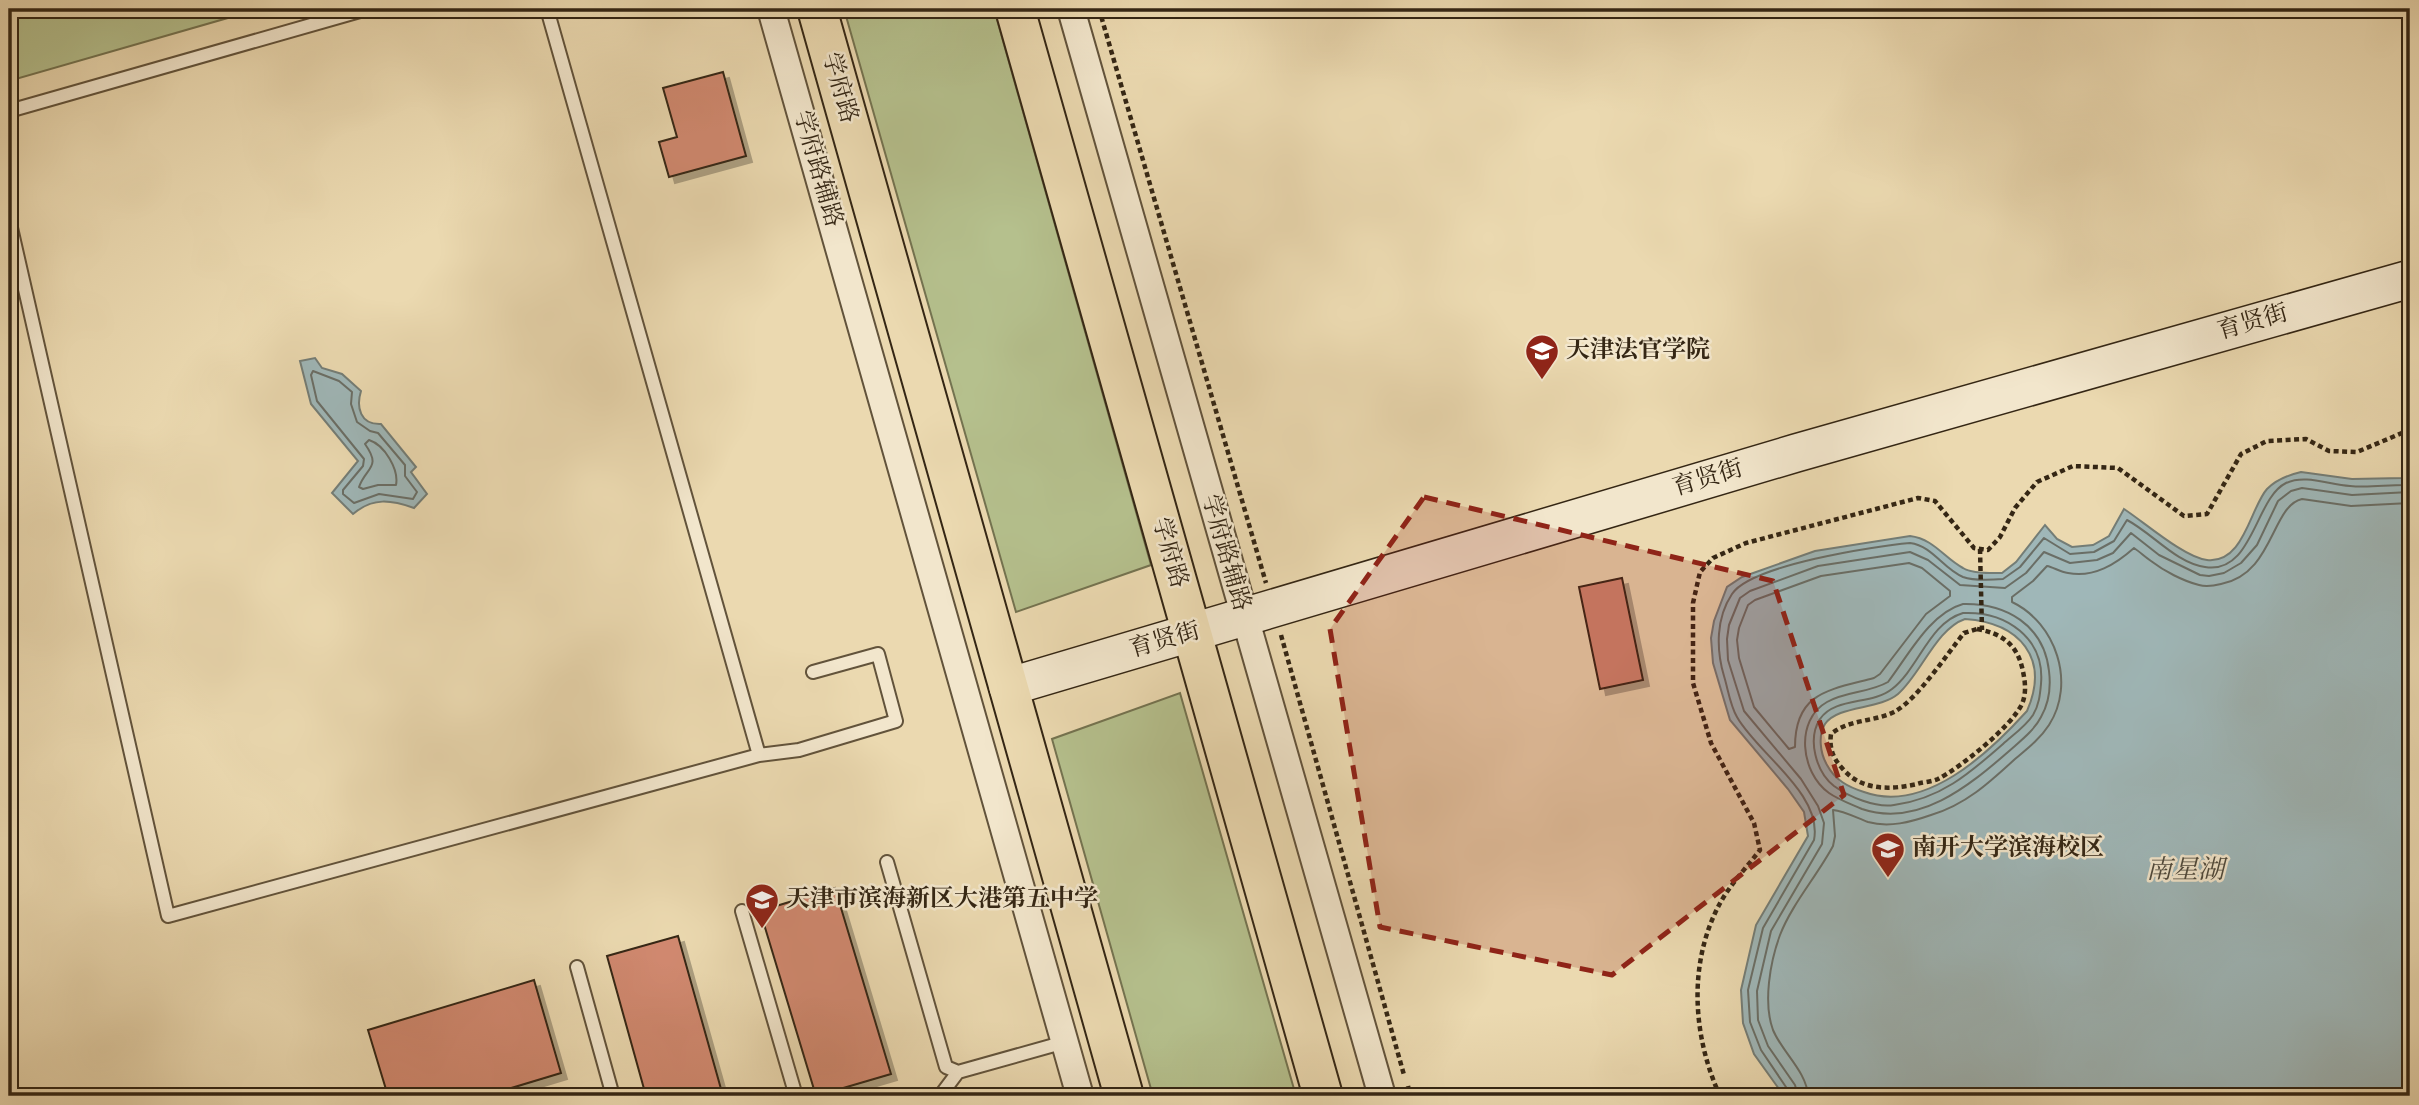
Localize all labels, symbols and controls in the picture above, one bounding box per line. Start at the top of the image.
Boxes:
street label: 学府路 [813,49,865,127]
street label: 学府路辅路 [784,107,850,231]
street label: 育贤街 [2214,297,2292,349]
school or university icon: 天津法官学院 [1523,332,1561,381]
place label: 天津法官学院 [1566,334,1710,368]
street label: 育贤街 [1669,452,1747,506]
street label: 学府路辅路 [1192,491,1258,615]
street label: 学府路 [1143,514,1195,592]
street label: 育贤街 [1126,615,1204,667]
school or university icon: 南开大学滨海校区 [1869,830,1907,879]
place label: 南开大学滨海校区 [1912,832,2104,866]
water label: 南星湖 [2146,853,2228,889]
school or university icon: 天津市滨海新区大港第五中学 [743,881,781,930]
place label: 天津市滨海新区大港第五中学 [786,883,1098,917]

